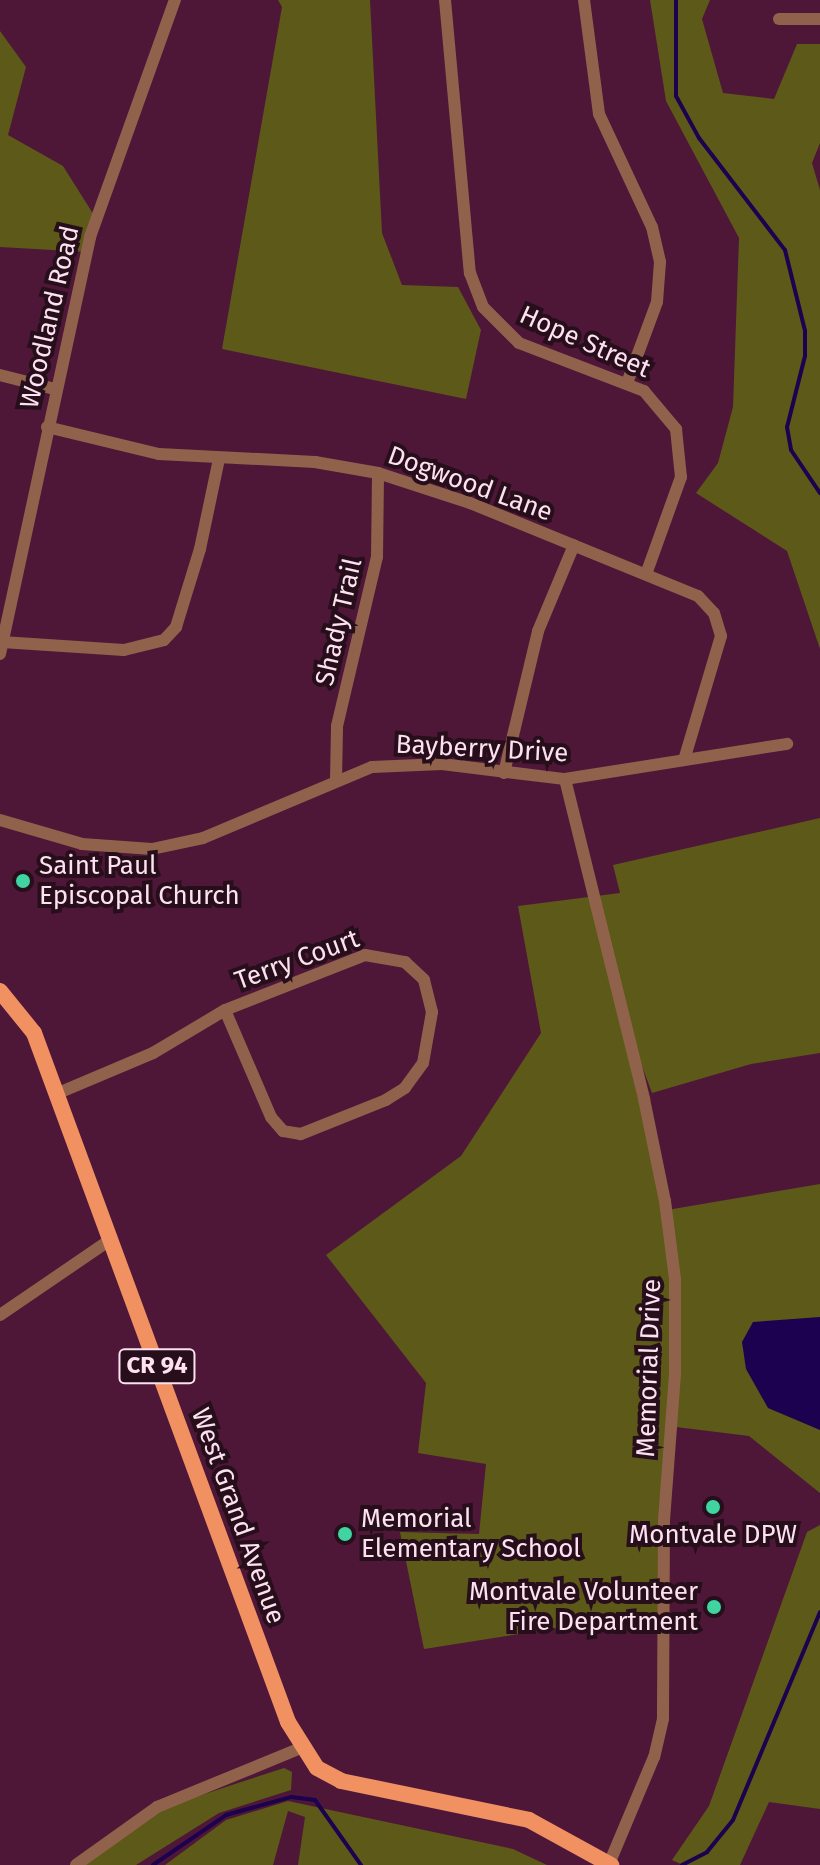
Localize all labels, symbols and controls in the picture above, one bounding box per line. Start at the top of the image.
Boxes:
street label: Woodland Road [14,223,86,411]
street label: Hope Street [515,299,655,385]
street label: Dogwood Lane [383,440,557,528]
street label: Shady Trail [309,555,369,689]
street label: Bayberry Drive [395,729,569,769]
place label: Saint Paul Episcopal Church [39,850,240,912]
marker: Saint Paul Episcopal Church [14,872,32,890]
street label: Terry Court [231,923,363,997]
street label: Memorial Drive [630,1278,668,1458]
road number: CR 94 [117,1346,197,1386]
street label: West Grand Avenue [184,1404,292,1628]
marker: Montvale DPW [704,1498,722,1516]
place label: Memorial Elementary School [361,1503,581,1564]
place label: Montvale DPW [629,1519,797,1551]
marker: Memorial Elementary School [336,1525,354,1543]
place label: Montvale Volunteer Fire Department [469,1576,698,1638]
marker: Montvale Volunteer Fire Department [705,1598,723,1616]

